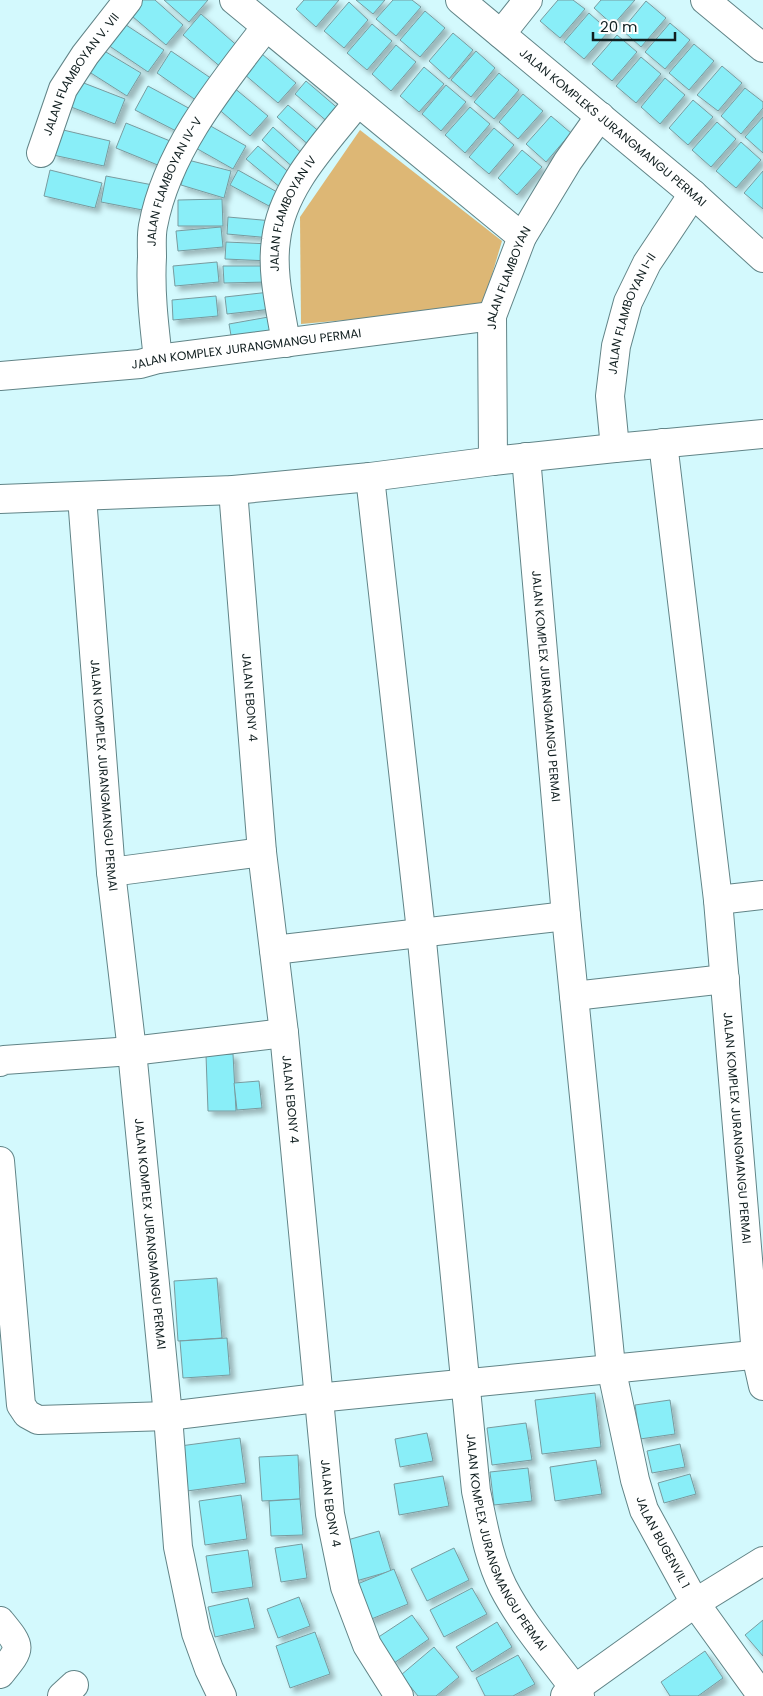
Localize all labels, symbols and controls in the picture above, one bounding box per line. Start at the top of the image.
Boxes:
street label: JALAN FLAMBOYAN V. VII [39,9,123,138]
scale bar [593,10,676,42]
text: 20 m [600,16,638,37]
street label: JALAN KOMPLEKS JURANGMANGU PERMAI [516,44,710,210]
street label: JALAN FLAMBOYAN IV-V [143,113,206,247]
street label: JALAN FLAMBOYAN IV [266,152,320,272]
street label: JALAN FLAMBOYAN [483,223,535,330]
street label: JALAN FLAMBOYAN I-II [604,249,659,375]
street label: JALAN KOMPLEX JURANGMANGU PERMAI [131,324,362,373]
street label: JALAN KOMPLEX JURANGMANGU PERMAI [528,570,565,803]
street label: JALAN EBONY 4 [238,652,262,743]
street label: JALAN KOMPLEX JURANGMANGU PERMAI [87,659,122,892]
street label: JALAN KOMPLEX JURANGMANGU PERMAI [719,1011,756,1244]
street label: JALAN EBONY 4 [278,1054,304,1144]
street label: JALAN KOMPLEX JURANGMANGU PERMAI [131,1117,170,1350]
street label: JALAN KOMPLEX JURANGMANGU PERMAI [462,1433,551,1654]
street label: JALAN EBONY 4 [317,1458,346,1549]
street label: JALAN BUGENVIL 1 [632,1494,694,1591]

